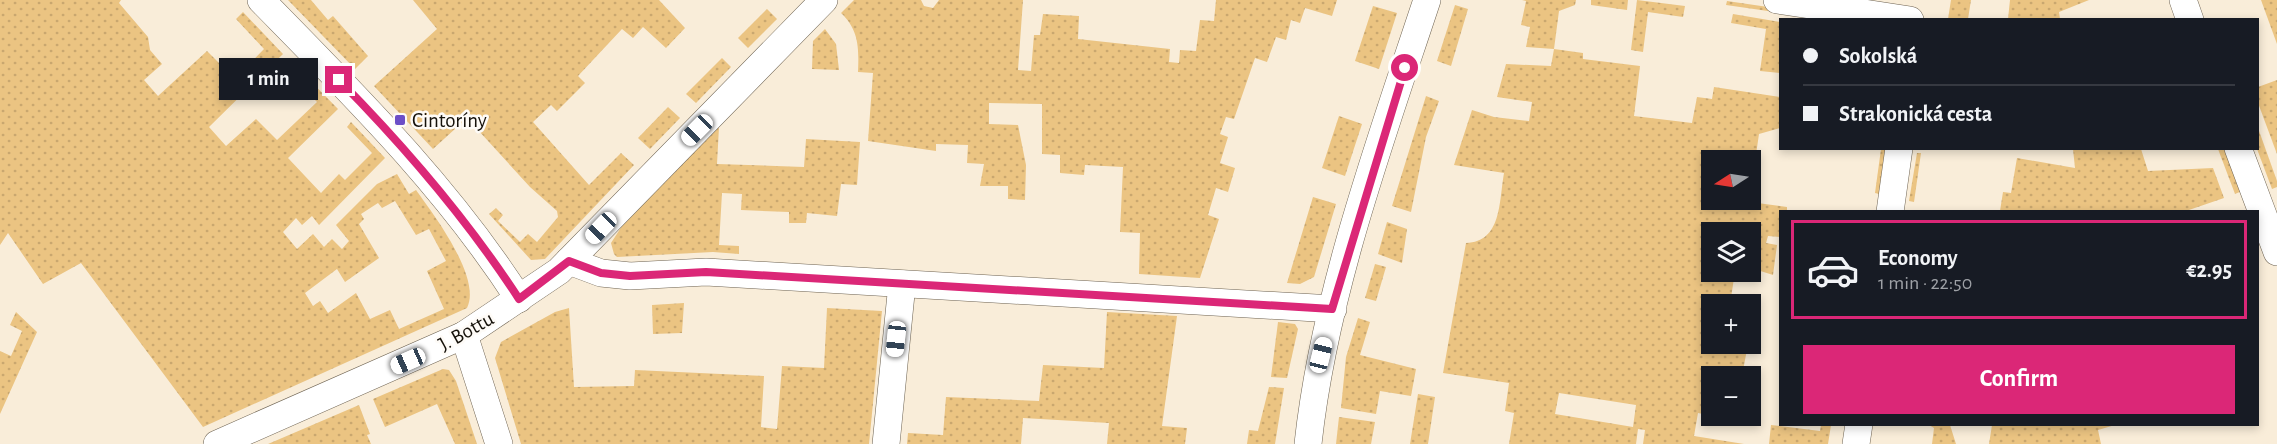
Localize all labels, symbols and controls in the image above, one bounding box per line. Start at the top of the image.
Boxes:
text: Sokolská [1839,45,1917,67]
route start [1391,54,1418,81]
callout: 1 min [219,59,318,101]
route end [325,66,352,93]
text: 1 min [247,69,290,89]
text: Strakonická cesta [1839,103,1992,125]
place label: Cintoríny [412,110,487,131]
car [678,111,716,149]
marker: Cintoríny [393,113,407,127]
north arrow [1701,150,1761,210]
map controls [1701,150,1761,426]
car [582,209,620,247]
button: layers [1701,222,1761,282]
icon: car [1806,243,1860,297]
text: Economy [1878,247,1958,269]
text: €2.95 [2186,259,2232,281]
text: 1 min · 22:50 [1878,273,1972,293]
button: + [1701,294,1761,354]
street label: J. Bottu [435,308,498,355]
car [885,320,907,358]
car [1308,335,1334,375]
car [388,345,428,377]
button: Confirm [1803,345,2235,414]
button: − [1701,366,1761,426]

